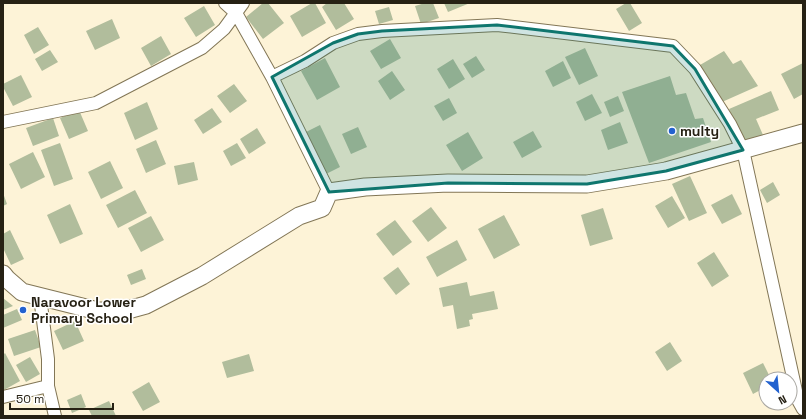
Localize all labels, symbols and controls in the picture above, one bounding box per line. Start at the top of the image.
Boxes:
place label: multy [680,122,719,140]
marker: multy [667,126,677,136]
place label: Naravoor Lower Primary School [31,293,136,327]
marker: Naravoor Lower Primary School [18,305,28,315]
north arrow [758,371,798,411]
scale bar [10,385,113,411]
text: 50 m [16,391,44,407]
text: N [776,392,789,408]

